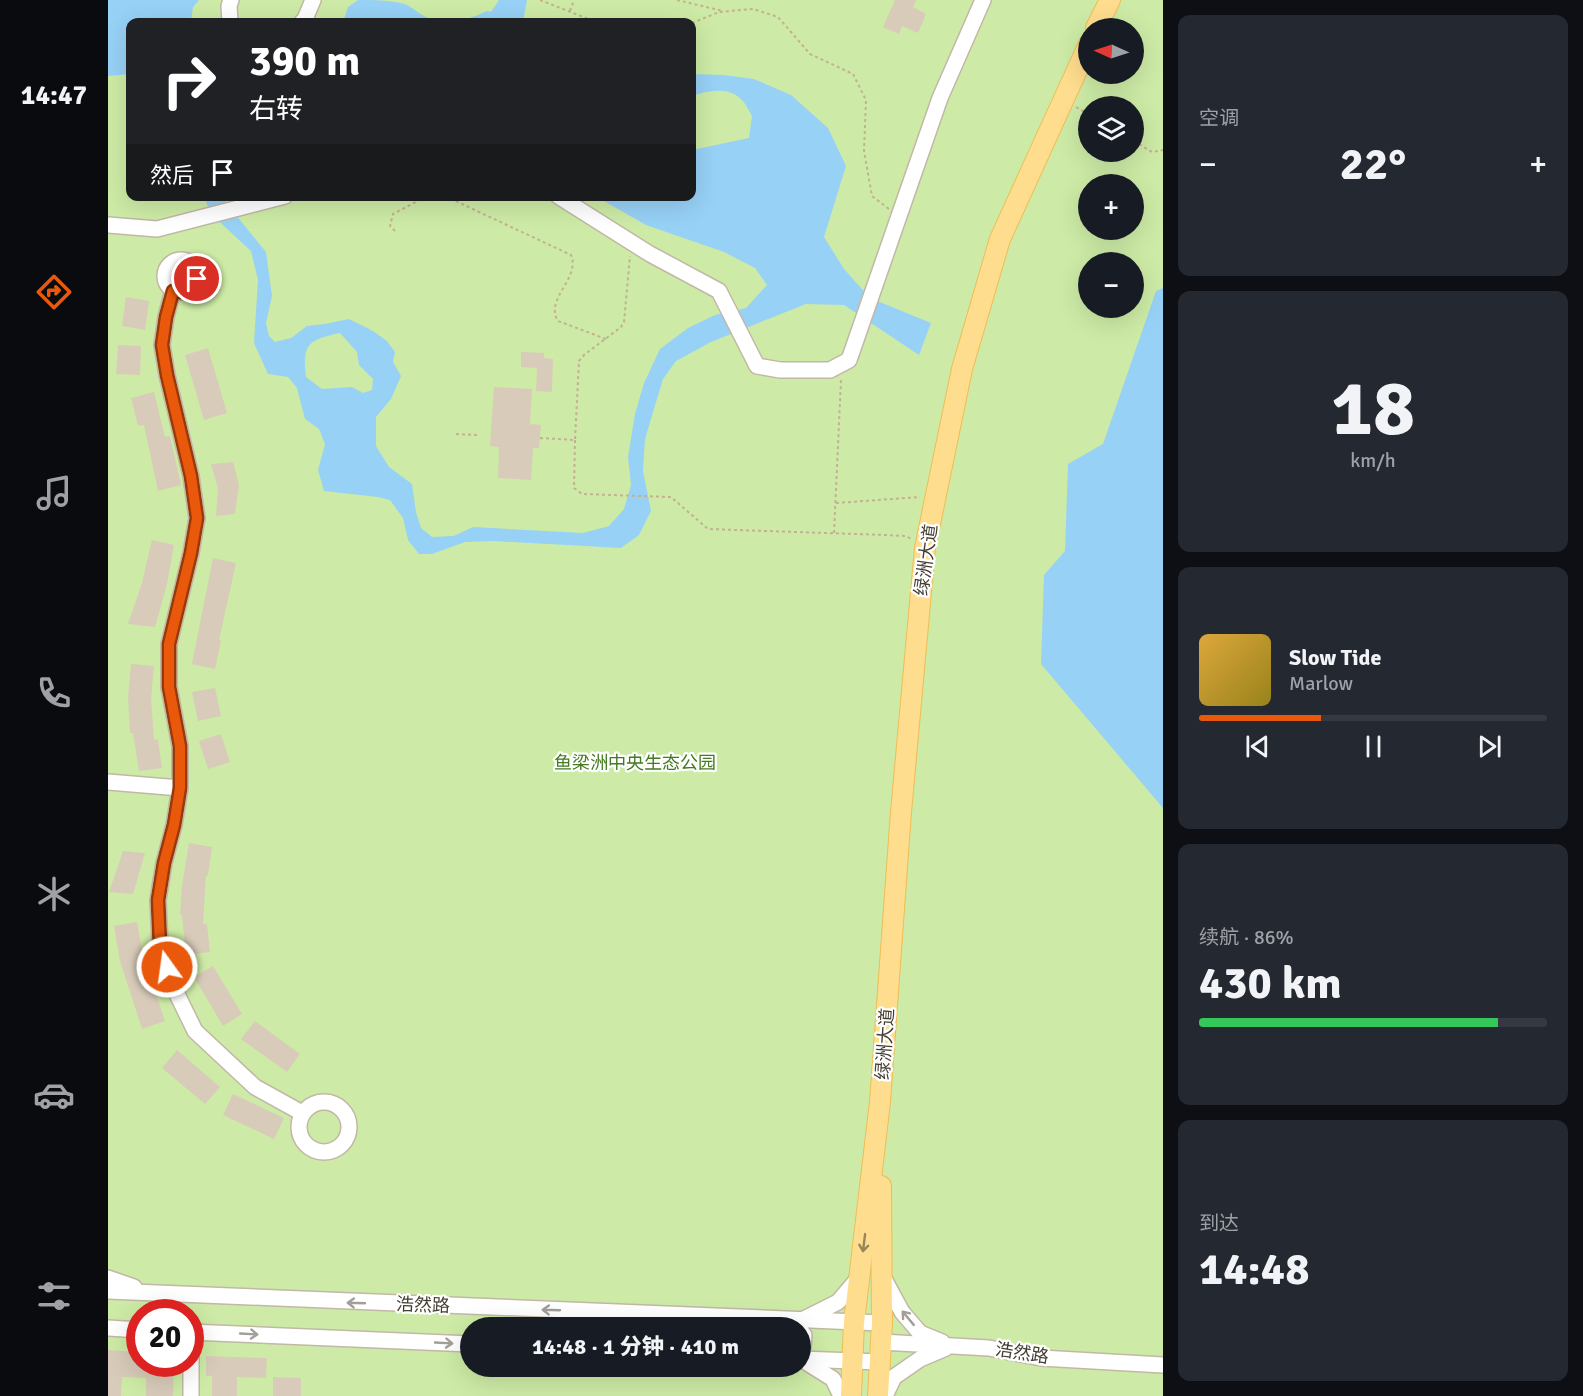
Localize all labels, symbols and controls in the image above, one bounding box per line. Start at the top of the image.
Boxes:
north arrow [1078,18,1144,84]
map controls [1078,18,1144,318]
text: 390 m [249,36,360,87]
icon: right [150,42,228,120]
text: 14:47 [21,79,87,112]
text: 右转 [249,93,303,126]
button: layers [1078,96,1144,162]
text: 空调 [1199,106,1239,131]
text: 22° [1340,137,1406,192]
text: − [1199,144,1217,185]
text: + [1529,144,1547,185]
icon: arrive [206,156,239,189]
text: 然后 [150,162,194,189]
button: + [1078,174,1144,240]
button: − [1078,252,1144,318]
pin [171,253,222,304]
icon: arrive [180,262,213,295]
icon: directions [33,271,75,313]
text: 18 [1331,361,1415,457]
text: km/h [1350,448,1396,473]
icon: music [33,472,75,514]
street label: 绿洲大道 [910,523,942,597]
text: Slow Tide [1289,644,1381,671]
text: Marlow [1289,671,1353,696]
icon: phone [33,672,75,714]
icon: previous [1241,730,1274,763]
icon: pause [1357,730,1390,763]
icon: next [1473,730,1506,763]
park label: 鱼梁洲中央生态公园 [554,752,716,774]
icon: climate [33,873,75,915]
text: 续航 · 86% [1199,925,1294,950]
position arrow [135,935,199,999]
text: 430 km [1199,956,1342,1011]
street label: 绿洲大道 [872,1007,898,1081]
icon: car [33,1074,75,1116]
text: 到达 [1199,1211,1239,1236]
one-way arrow [858,1233,869,1253]
text: 14:48 [1199,1242,1309,1297]
icon: filters [33,1275,75,1317]
street label: 浩然路 [396,1293,450,1317]
one-way arrow [347,1297,367,1308]
speed limit sign: 20 [126,1299,204,1377]
one-way arrow [542,1305,562,1316]
one-way arrow [901,1311,915,1326]
one-way arrow [238,1329,258,1340]
text: 14:48 · 1 分钟 · 410 m [532,1333,739,1360]
one-way arrow [433,1337,453,1348]
street label: 浩然路 [994,1338,1050,1368]

